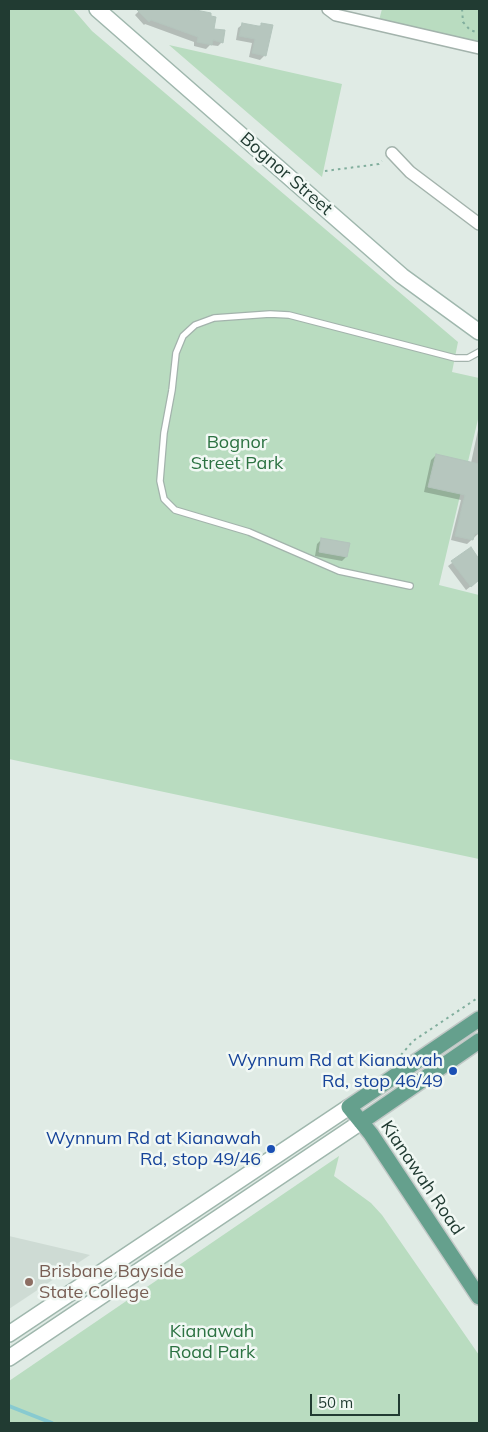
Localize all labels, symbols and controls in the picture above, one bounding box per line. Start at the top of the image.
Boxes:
street label: Bognor Street [235,128,337,220]
park label: Bognor Street Park [191,432,283,474]
place label: Wynnum Rd at Kianawah Rd, stop 46/49 [228,1050,443,1092]
marker: Wynnum Rd at Kianawah Rd, stop 46/49 [447,1065,459,1077]
street label: Kianawah Road [376,1117,468,1239]
place label: Wynnum Rd at Kianawah Rd, stop 49/46 [46,1128,261,1170]
marker: Wynnum Rd at Kianawah Rd, stop 49/46 [265,1143,277,1155]
place label: Brisbane Bayside State College [39,1261,184,1304]
marker: Brisbane Bayside State College [23,1276,35,1288]
park label: Kianawah Road Park [169,1321,255,1364]
scale bar [313,1384,403,1416]
text: 50 m [318,1393,353,1412]

